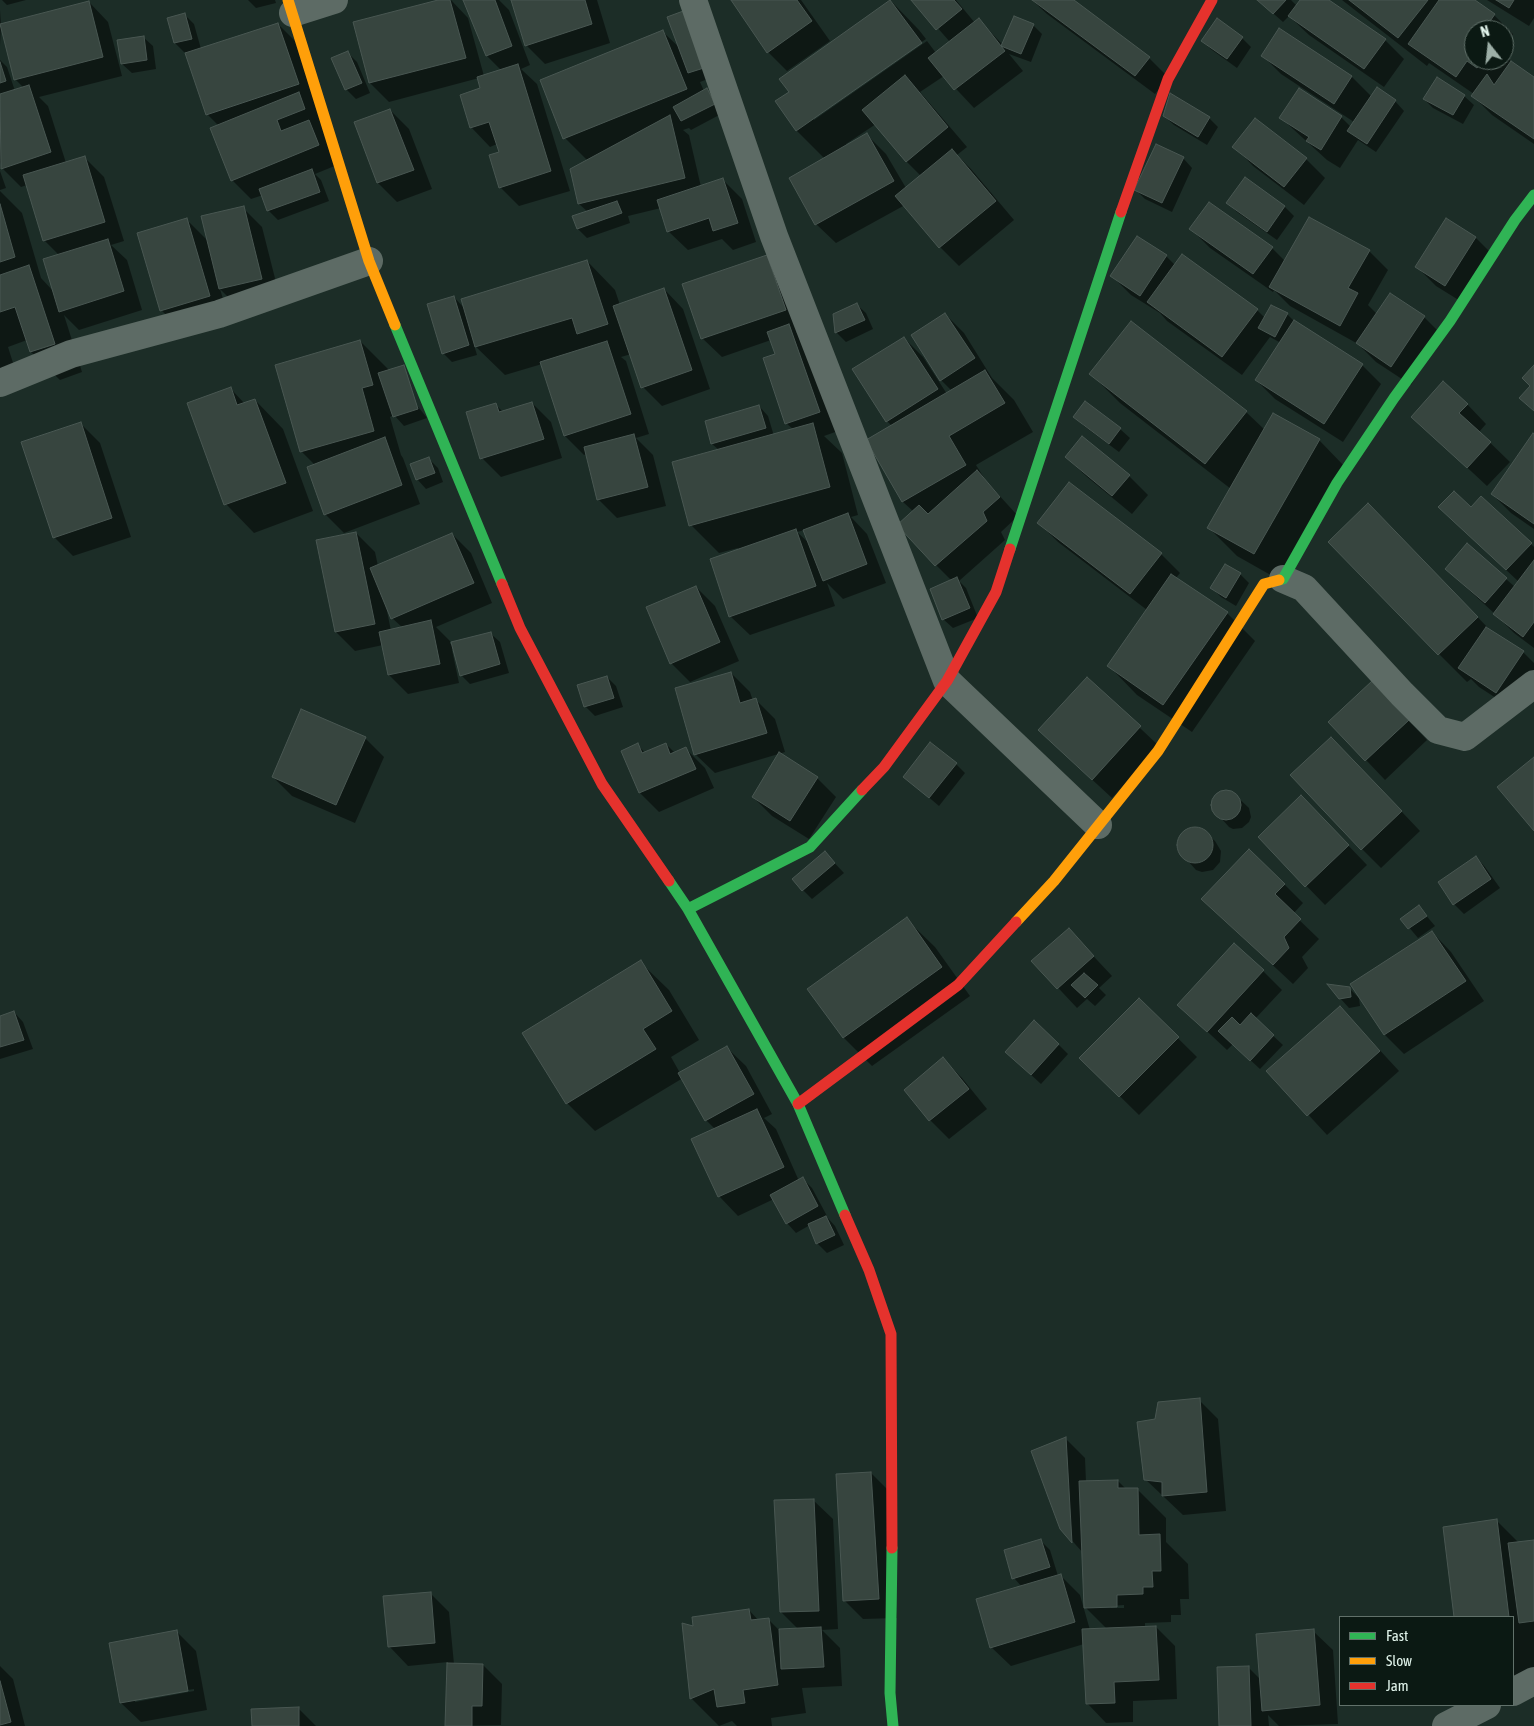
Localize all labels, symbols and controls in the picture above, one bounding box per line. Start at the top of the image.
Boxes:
north arrow [1464,20,1514,70]
text: N [1479,23,1491,40]
legend [1339,1616,1514,1706]
text: Fast [1386,1627,1408,1644]
text: Slow [1386,1652,1412,1669]
text: Jam [1386,1677,1409,1694]

